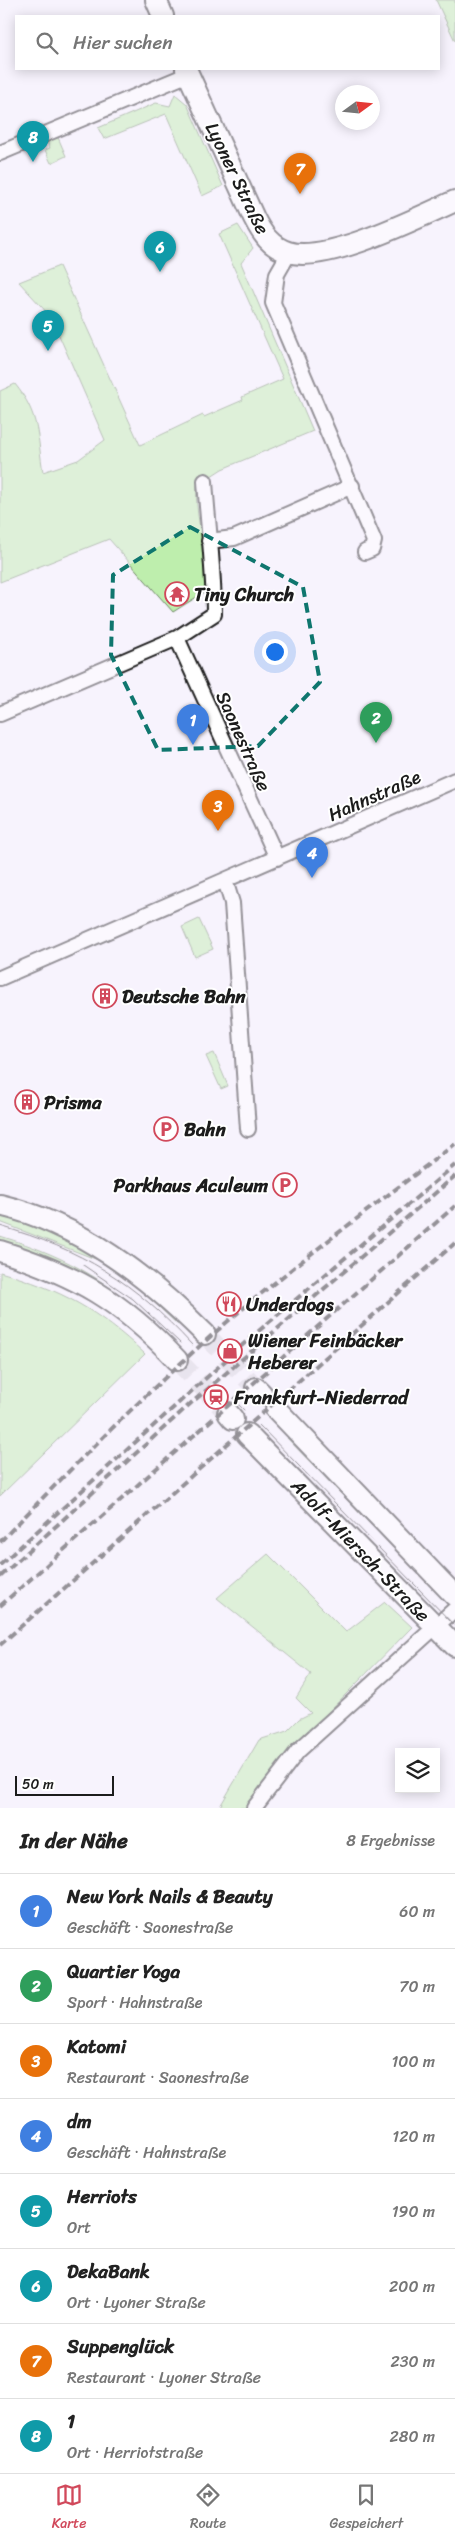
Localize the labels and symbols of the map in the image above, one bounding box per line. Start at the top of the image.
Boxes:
north arrow [335,85,380,130]
street label: Lyoner Straße [196,116,279,240]
pin: 8 [17,121,49,162]
pin: 7 [284,153,316,194]
pin: 6 [144,231,176,272]
pin: 5 [32,310,64,351]
place label: Tiny Church [194,578,294,611]
temple icon: Tiny Church [164,581,190,607]
your location [262,639,288,665]
street label: Saonestraße [207,686,280,797]
pin: 2 [360,702,392,743]
pin: 1 [177,704,209,745]
street label: Hahnstraße [322,760,426,831]
pin: 3 [202,790,234,831]
pin: 4 [296,837,328,878]
place label: Deutsche Bahn [122,980,246,1013]
building icon: Deutsche Bahn [92,983,118,1009]
place label: Prisma [44,1086,102,1119]
building icon: Prisma [14,1089,40,1115]
place label: Bahn [184,1113,226,1146]
parking icon: Bahn [153,1116,179,1142]
place label: Parkhaus Aculeum [114,1169,268,1202]
parking icon: Parkhaus Aculeum [272,1172,298,1198]
place label: Underdogs [246,1288,335,1321]
restaurant icon: Underdogs [216,1291,242,1317]
place label: Wiener Feinbäcker Heberer [247,1324,404,1379]
shop icon: Wiener Feinbäcker Heberer [217,1338,243,1364]
place label: Frankfurt-Niederrad [233,1381,410,1414]
station icon: Frankfurt-Niederrad [203,1384,229,1410]
street label: Adolf-Miersch-Straße [282,1470,439,1630]
scale bar [15,1773,114,1796]

